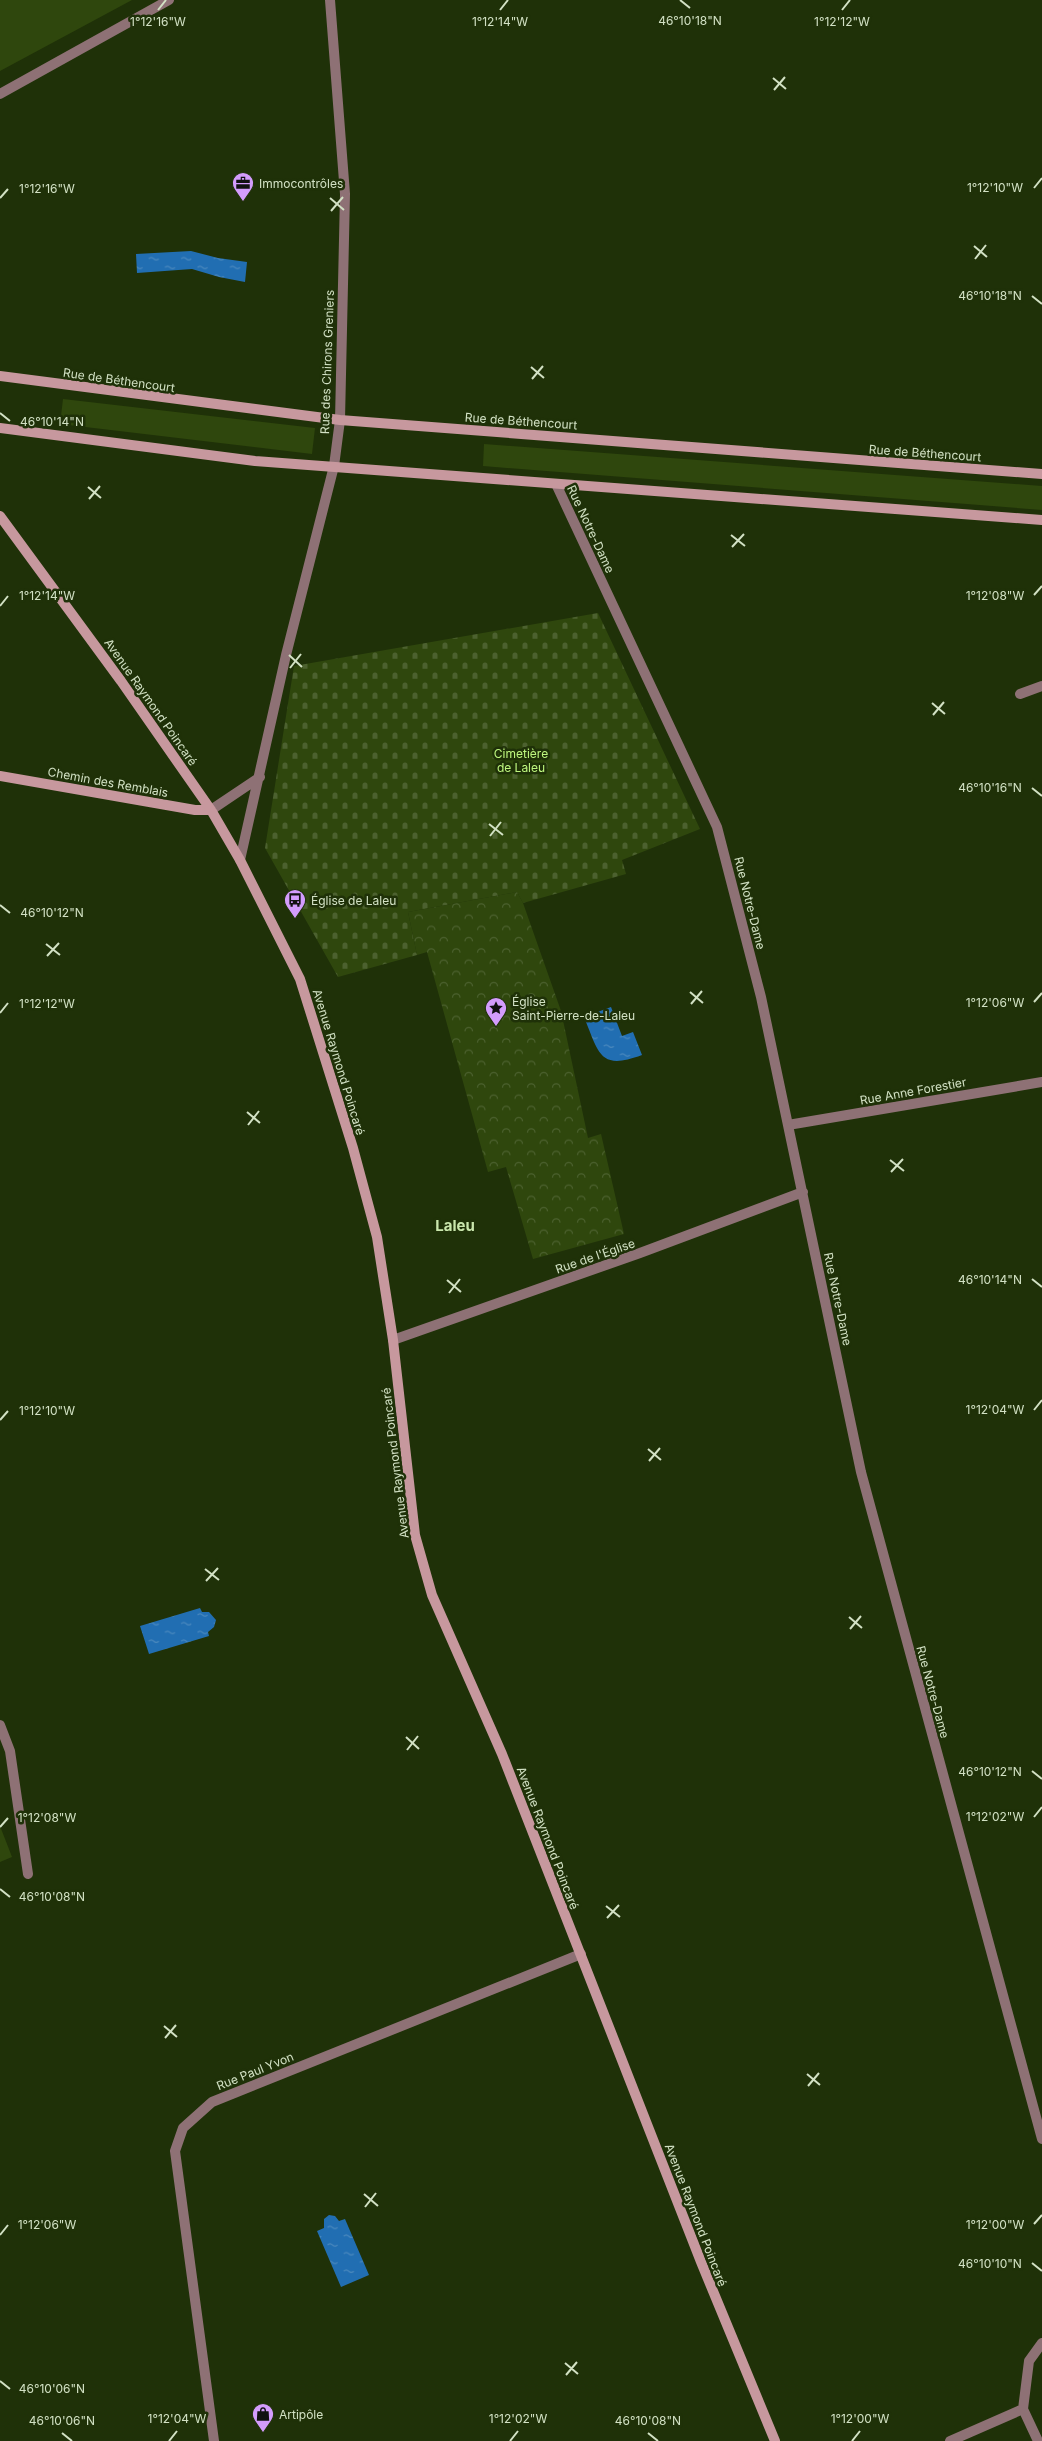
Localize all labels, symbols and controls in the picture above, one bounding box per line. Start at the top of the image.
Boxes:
text: 46°10'18"N [658,13,722,28]
text: 1°12'16"W [130,14,186,29]
text: 1°12'14"W [472,14,528,29]
text: 1°12'12"W [814,14,870,29]
office icon: Immocontrôles [231,171,255,202]
place label: Immocontrôles [259,176,343,191]
text: 1°12'10"W [967,180,1023,195]
text: 1°12'16"W [19,181,75,196]
text: 46°10'18"N [958,288,1022,303]
street label: Rue des Chirons Greniers [317,290,337,434]
street label: Rue de Béthencourt [62,365,176,395]
street label: Rue de Béthencourt [464,410,578,432]
text: 46°10'14"N [20,414,84,429]
street label: Rue de Béthencourt [868,442,982,464]
street label: Rue Notre-Dame [564,483,618,575]
text: 1°12'14"W [19,588,75,603]
text: 1°12'08"W [966,588,1024,603]
street label: Avenue Raymond Poincaré [101,636,201,768]
park label: Cimetière de Laleu [494,746,548,775]
street label: Chemin des Remblais [47,764,169,800]
text: 46°10'16"N [958,780,1022,795]
street label: Rue Notre-Dame [731,855,769,951]
bus stop icon: Église de Laleu [283,888,307,919]
place label: Église de Laleu [311,893,396,908]
text: 46°10'12"N [20,905,84,920]
street label: Avenue Raymond Poincaré [310,987,368,1137]
place label: Église Saint-Pierre-de-Laleu [512,994,635,1023]
text: 1°12'06"W [966,995,1024,1010]
text: 1°12'12"W [19,996,75,1011]
place icon: Église Saint-Pierre-de-Laleu [484,996,508,1027]
street label: Rue Anne Forestier [859,1074,968,1108]
district label: Laleu [435,1216,475,1235]
street label: Rue de l'Église [553,1235,637,1277]
street label: Rue Notre-Dame [821,1251,855,1347]
text: 46°10'14"N [958,1272,1022,1287]
street label: Avenue Raymond Poincaré [378,1387,412,1539]
text: 1°12'04"W [966,1402,1025,1417]
text: 1°12'10"W [19,1403,75,1418]
street label: Rue Notre-Dame [913,1644,953,1740]
street label: Avenue Raymond Poincaré [514,1764,582,1912]
text: 46°10'12"N [958,1764,1022,1779]
text: 1°12'02"W [966,1809,1024,1824]
text: 1°12'08"W [18,1810,76,1825]
text: 46°10'08"N [19,1889,85,1904]
street label: Rue Paul Yvon [214,2049,296,2093]
street label: Avenue Raymond Poincaré [662,2141,730,2289]
text: 1°12'06"W [18,2217,76,2232]
text: 1°12'00"W [966,2217,1025,2232]
text: 46°10'10"N [958,2256,1022,2271]
text: 46°10'06"N [19,2381,85,2396]
shop icon: Artipôle [251,2402,275,2433]
place label: Artipôle [279,2407,323,2422]
text: 1°12'04"W [148,2411,207,2426]
text: 1°12'02"W [489,2411,547,2426]
text: 1°12'00"W [831,2411,890,2426]
text: 46°10'06"N [29,2413,95,2428]
text: 46°10'08"N [615,2413,681,2428]

